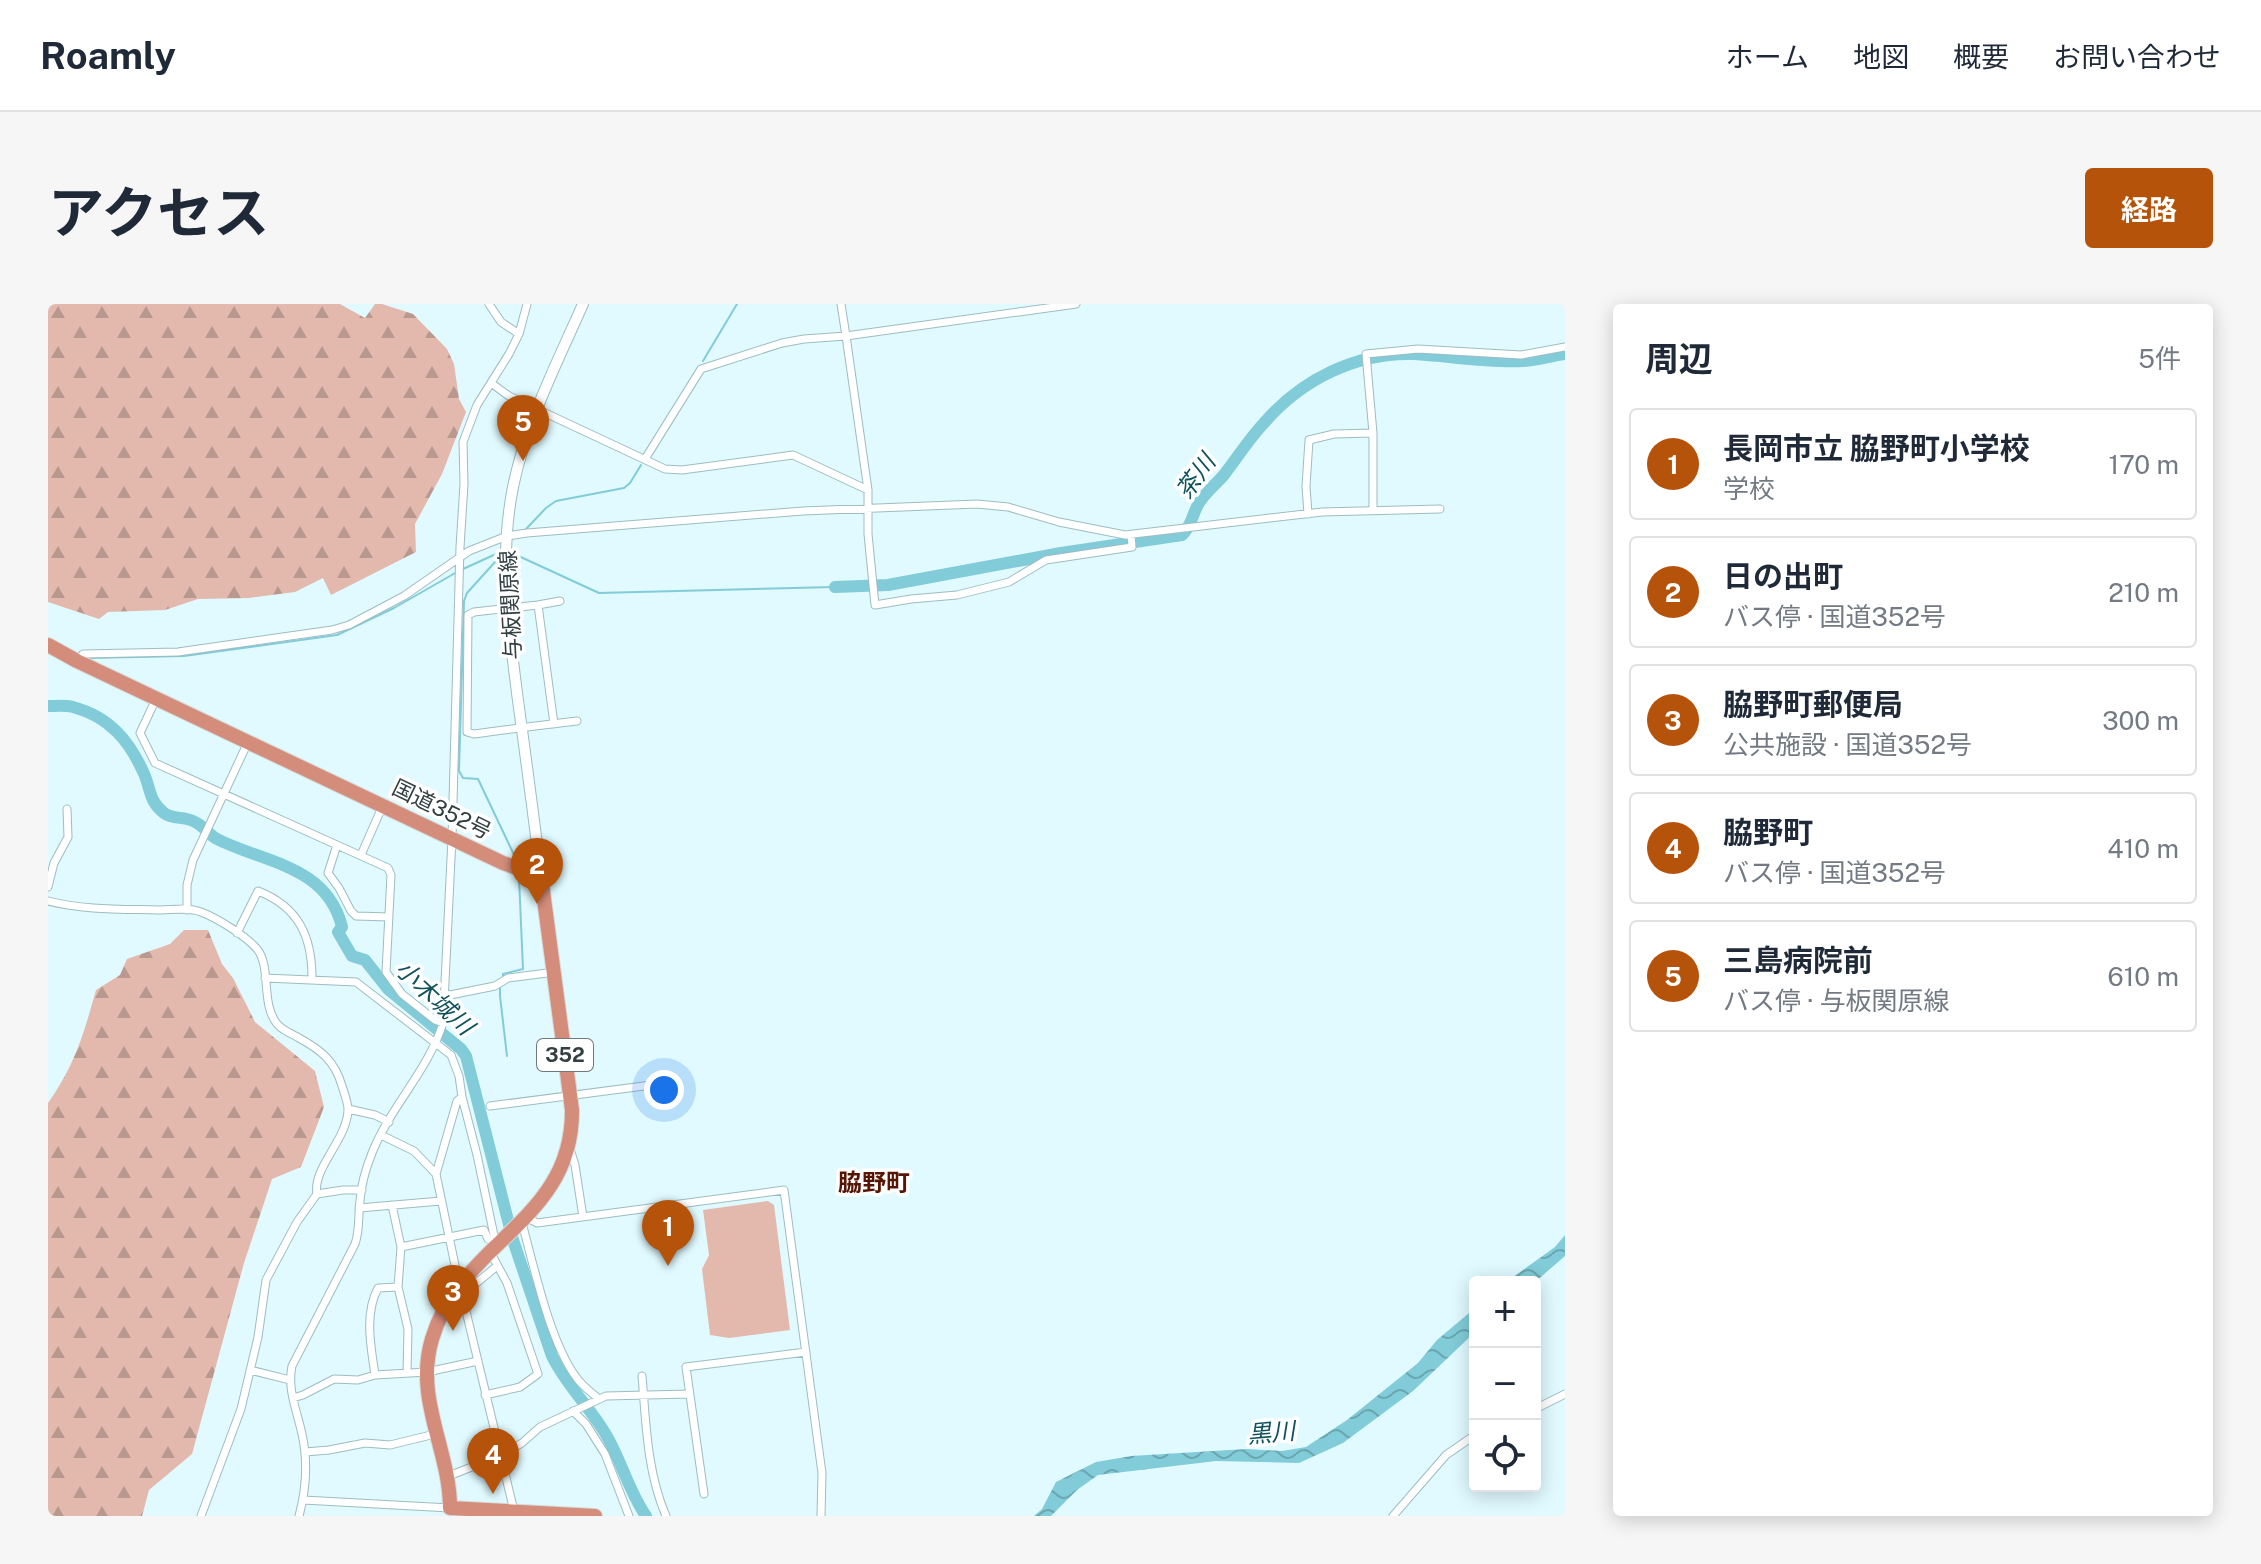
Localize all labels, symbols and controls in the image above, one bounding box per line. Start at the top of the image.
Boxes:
text: Roamly [40,33,176,78]
text: ホーム [1726,40,1809,73]
text: 地図 [1853,40,1909,73]
text: 概要 [1953,40,2009,73]
text: お問い合わせ [2053,40,2221,73]
button: 経路 [2085,168,2213,248]
text: アクセス [48,180,269,246]
text: 周辺 [1645,339,1713,379]
text: 5件 [2138,343,2181,374]
pin: 5 [497,395,549,461]
text: 長岡市立 脇野町小学校 [1723,430,2030,466]
water label: 茶川 [1170,446,1222,504]
text: 1 [1667,449,1679,480]
text: 170 m [2109,449,2179,480]
text: 学校 [1723,473,1775,504]
street label: 与板関原線 [494,549,526,661]
text: 日の出町 [1723,558,1843,594]
text: 2 [1665,577,1681,608]
text: 210 m [2108,577,2179,608]
text: バス停 · 国道352号 [1723,601,1946,632]
text: 脇野町郵便局 [1723,686,1903,722]
text: 3 [1664,705,1682,736]
text: 300 m [2102,705,2179,736]
text: 公共施設 · 国道352号 [1723,729,1972,760]
street label: 国道352号 [388,774,496,844]
text: 脇野町 [1723,814,1813,850]
text: 4 [1664,833,1682,864]
text: 410 m [2107,833,2179,864]
pin: 2 [511,838,563,904]
text: バス停 · 国道352号 [1723,857,1946,888]
text: 三島病院前 [1723,942,1873,978]
water label: 小木城川 [390,954,482,1042]
text: 5 [1664,961,1682,992]
text: 610 m [2108,961,2179,992]
text: バス停 · 与板関原線 [1723,985,1949,1016]
road number: 352 [537,1039,593,1071]
your location [644,1070,684,1110]
district label: 脇野町 [838,1168,910,1196]
pin: 1 [642,1200,694,1266]
pin: 3 [427,1265,479,1331]
map controls [1469,1276,1541,1492]
button: + [1469,1276,1541,1348]
button: − [1469,1348,1541,1420]
water label: 黒川 [1246,1416,1299,1448]
button: locate [1469,1420,1541,1492]
pin: 4 [467,1428,519,1494]

